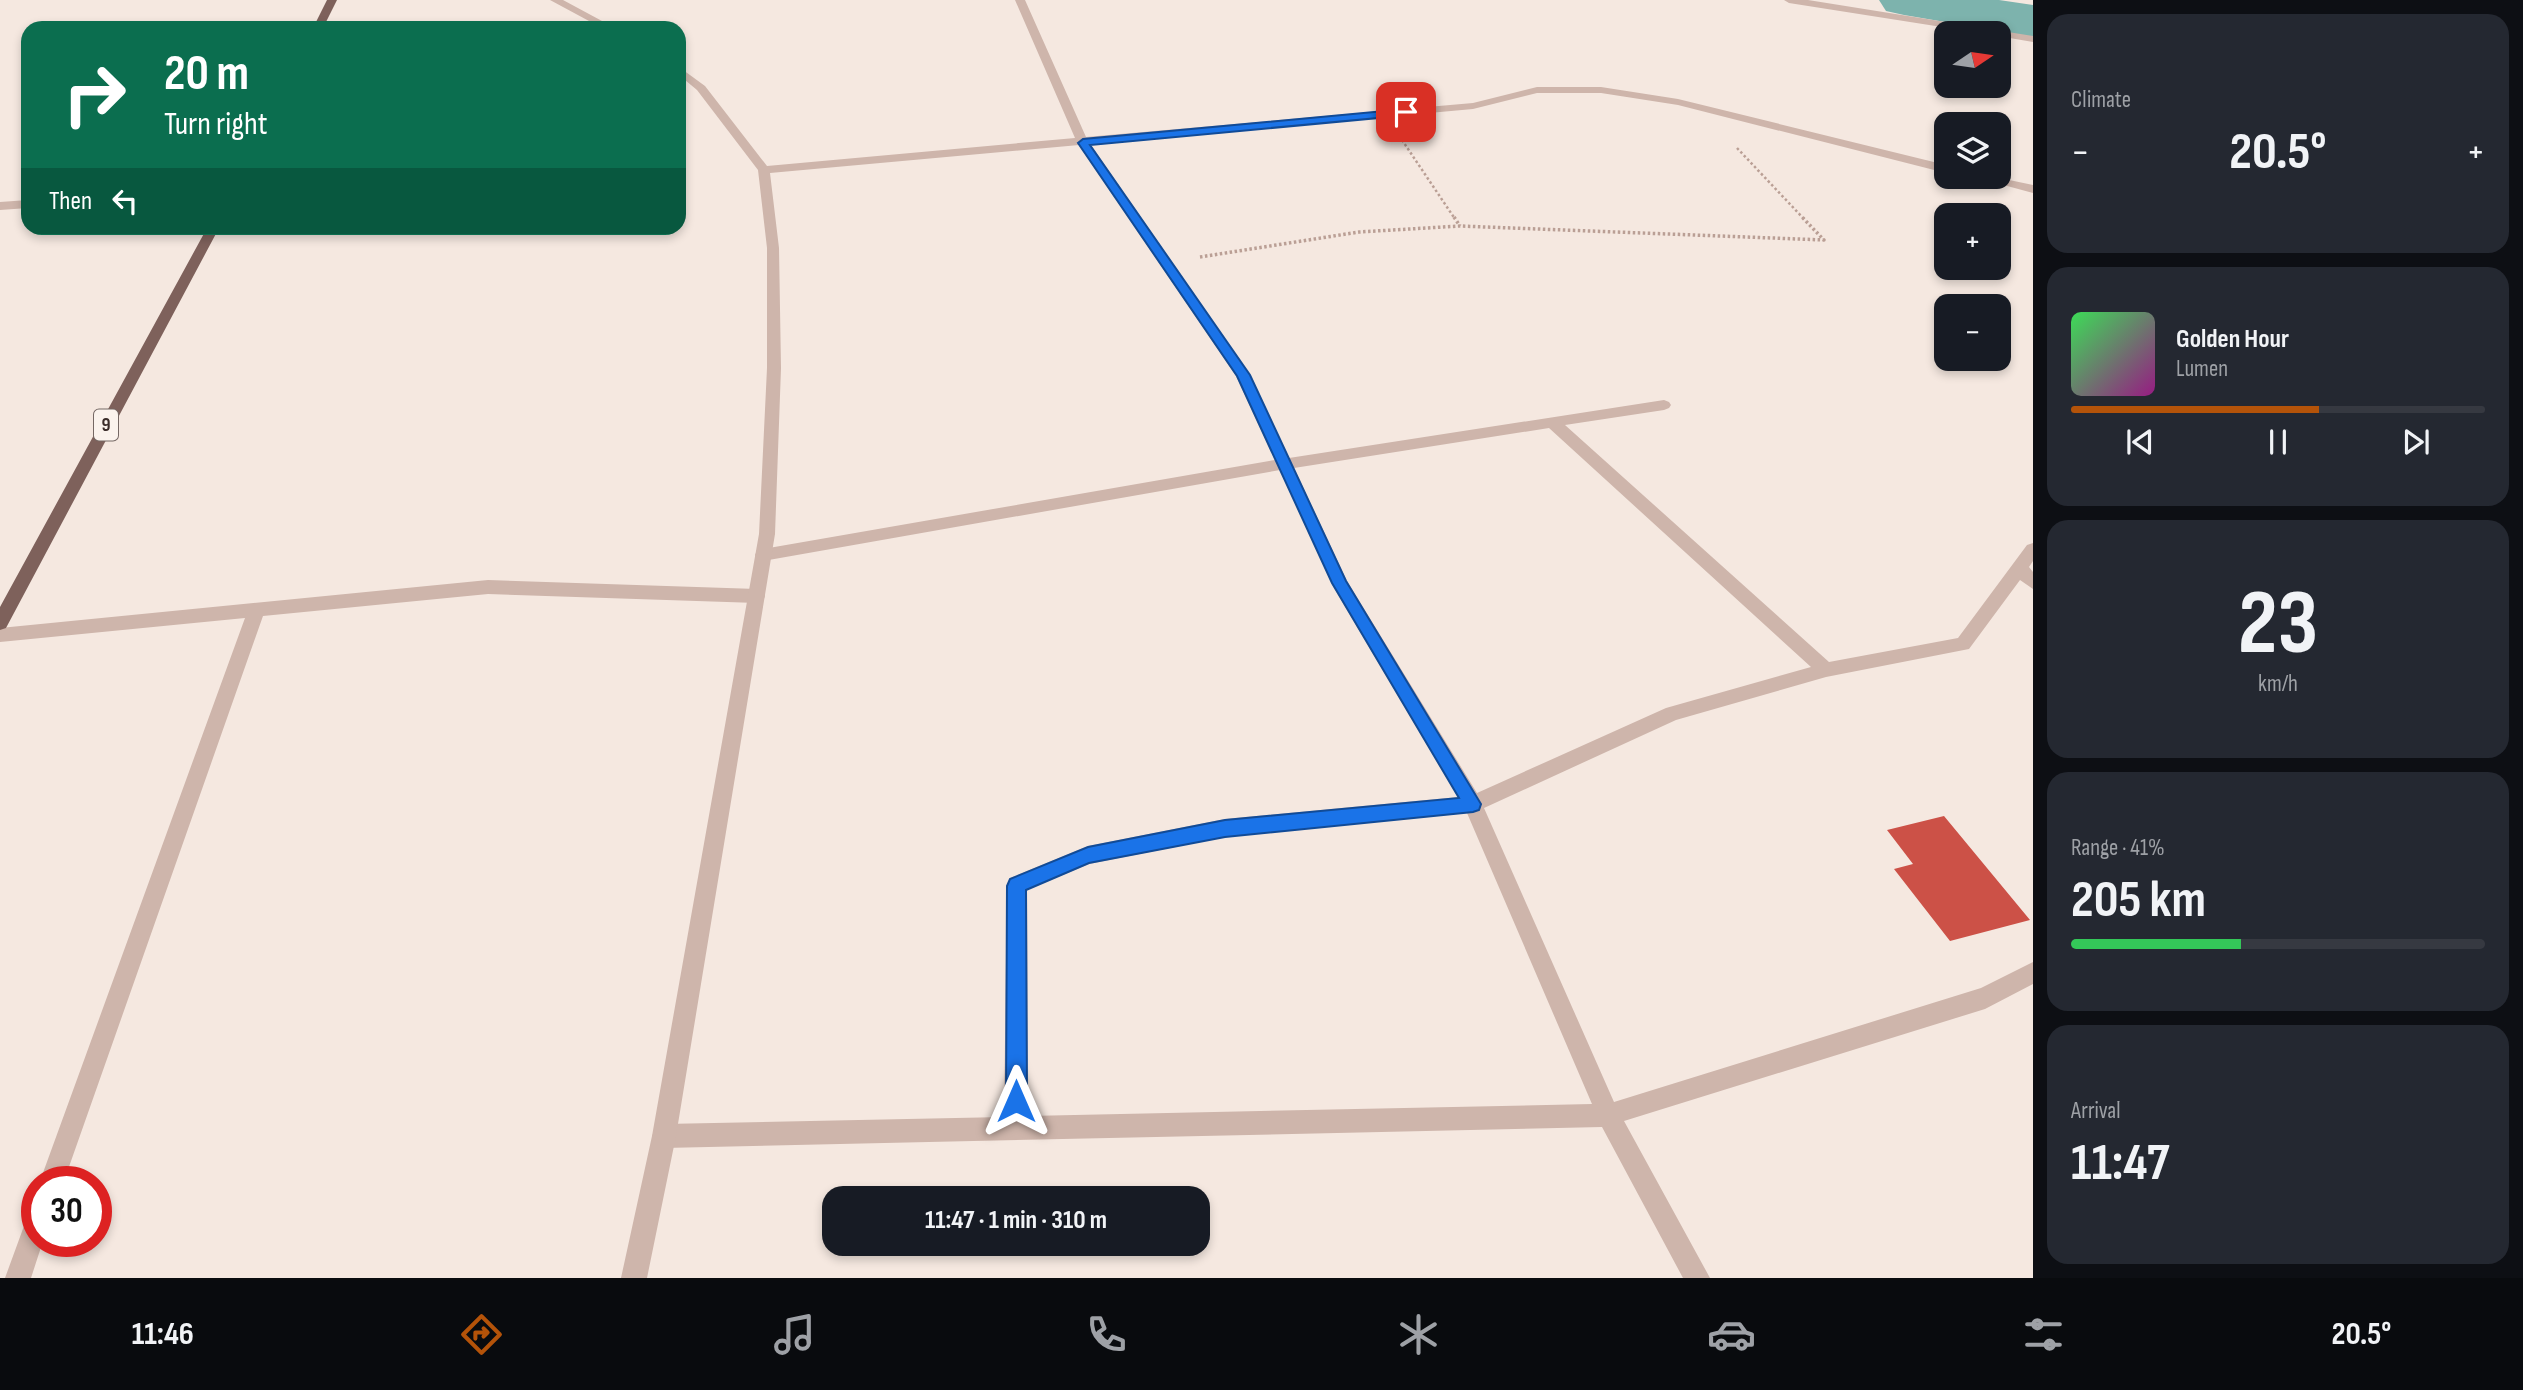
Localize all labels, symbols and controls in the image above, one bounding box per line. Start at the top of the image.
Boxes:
north arrow [1934,21,2011,98]
map controls [1934,21,2011,371]
text: 20 m [164,45,249,104]
icon: right [49,49,140,140]
pin [1376,82,1436,142]
text: Climate [2071,86,2131,114]
icon: arrive [1387,93,1425,131]
text: Turn right [164,105,268,144]
button: layers [1934,112,2011,189]
text: 20.5° [2229,121,2327,184]
text: − [2071,130,2090,175]
text: + [2466,130,2485,175]
icon: left [106,182,144,220]
text: Then [49,186,92,217]
button: + [1934,203,2011,280]
button: − [1934,294,2011,371]
text: Golden Hour [2176,324,2289,355]
text: Lumen [2176,355,2228,383]
road number: 9 [94,410,118,440]
icon: previous [2121,423,2159,461]
icon: pause [2259,423,2297,461]
icon: next [2397,423,2435,461]
text: 23 [2238,570,2318,679]
text: km/h [2258,670,2298,698]
text: Range · 41% [2071,834,2165,862]
text: 205 km [2071,869,2206,932]
position arrow [979,1064,1053,1138]
text: Arrival [2071,1097,2120,1125]
text: 11:47 [2071,1132,2170,1195]
speed limit sign: 30 [21,1166,112,1257]
text: 11:47 · 1 min · 310 m [925,1205,1107,1236]
icon: directions [457,1310,506,1359]
icon: music [770,1310,819,1359]
icon: phone [1082,1310,1131,1359]
icon: climate [1394,1310,1443,1359]
icon: car [1707,1310,1756,1359]
icon: filters [2019,1310,2068,1359]
text: 11:46 [132,1315,194,1354]
text: 20.5° [2331,1315,2391,1354]

